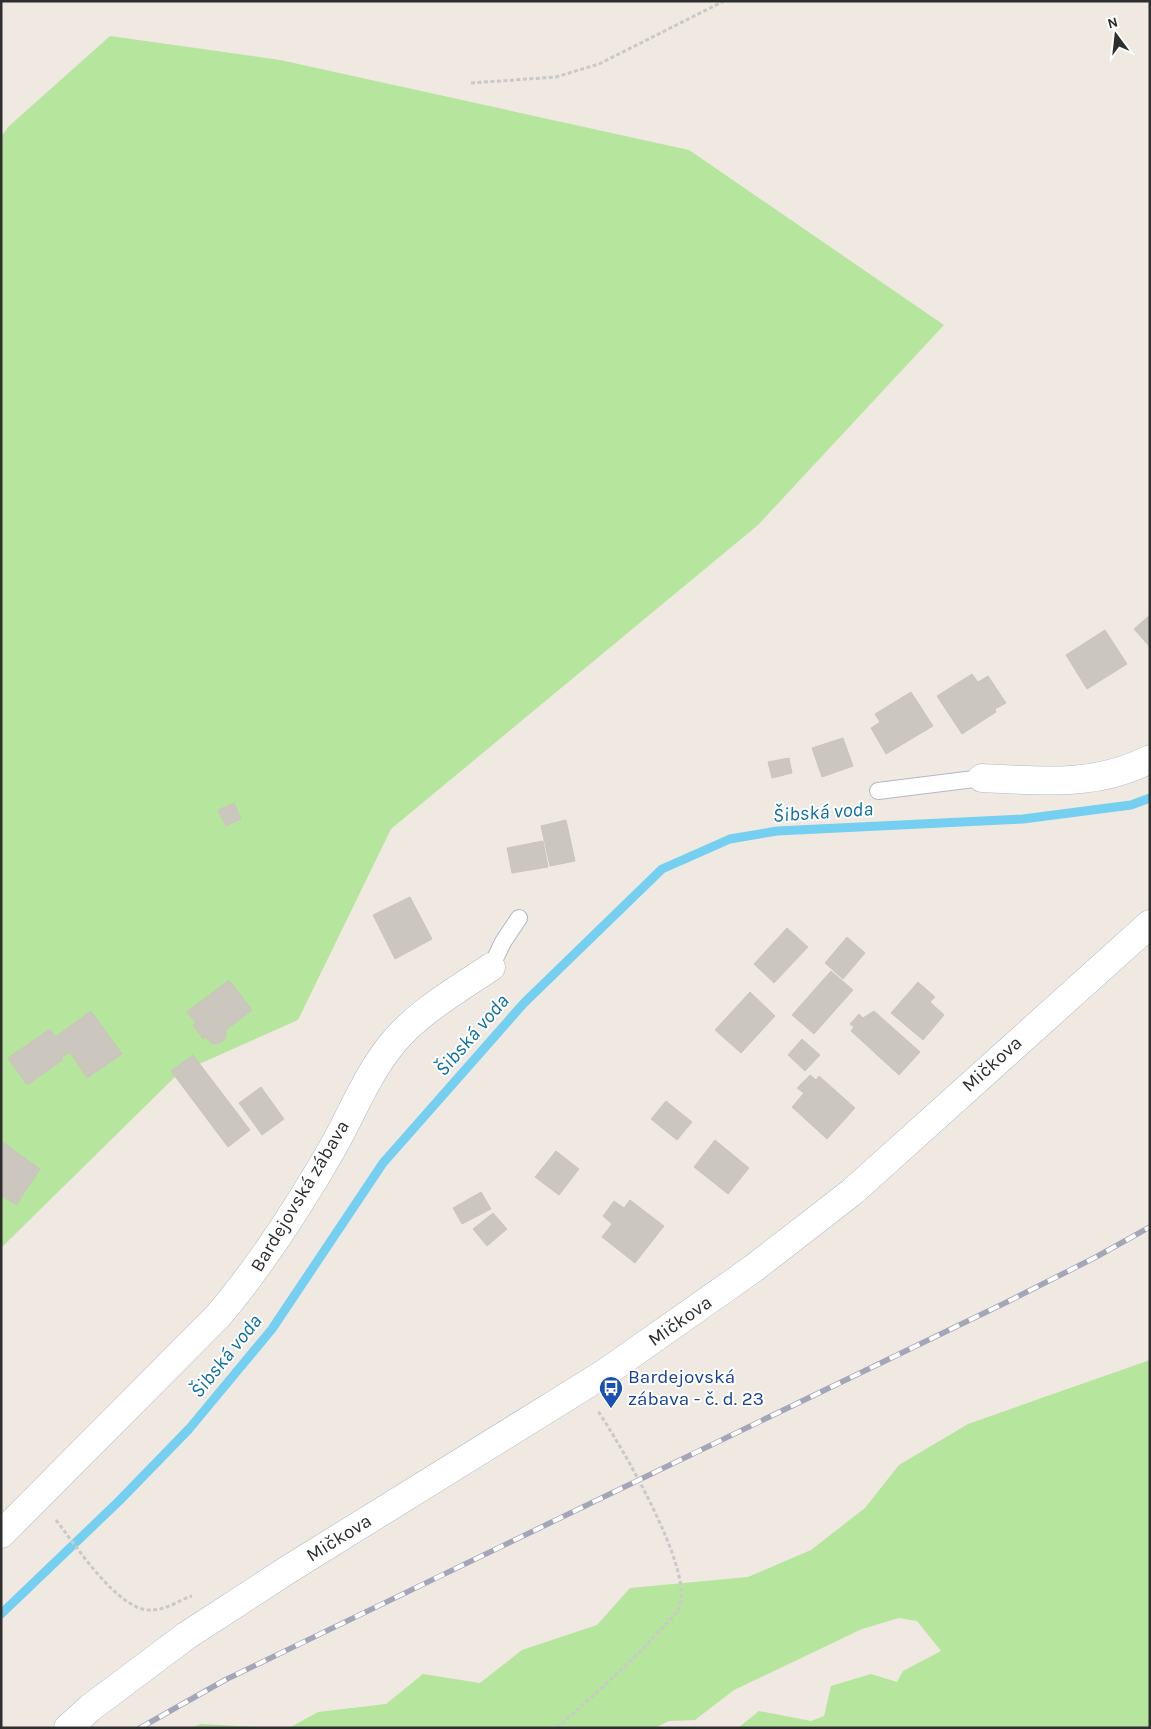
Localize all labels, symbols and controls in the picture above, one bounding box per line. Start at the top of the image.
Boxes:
north arrow [1091,10,1141,60]
text: N [1106,13,1120,32]
water label: Šibská voda [772,796,874,827]
water label: Šibská voda [430,989,514,1080]
street label: Mičkova [958,1032,1026,1096]
street label: Bardejovská zábava [246,1116,354,1276]
street label: Mičkova [644,1291,716,1351]
water label: Šibská voda [185,1309,267,1402]
place label: Bardejovská zábava - č. d. 23 [628,1366,764,1410]
bus stop icon: Bardejovská zábava - č. d. 23 [598,1375,624,1409]
street label: Mičkova [302,1509,376,1567]

